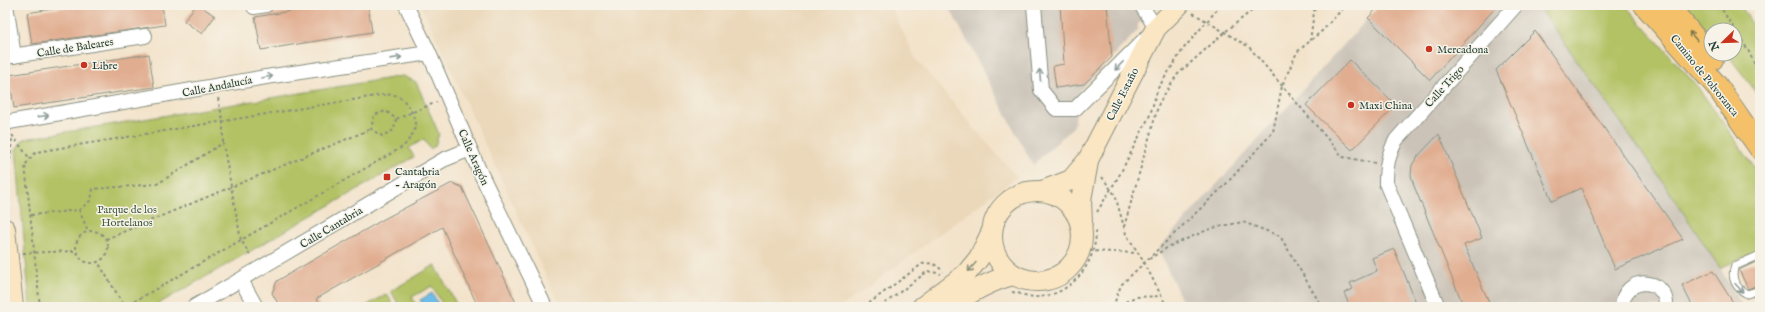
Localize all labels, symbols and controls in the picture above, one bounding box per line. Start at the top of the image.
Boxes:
north arrow [1703,22,1743,62]
one-way arrow [1689,30,1698,41]
street label: Camino de Polvoranca [1667,32,1742,120]
street label: Calle de Baleares [36,35,114,61]
text: N [1706,38,1723,54]
place label: Mercadona [1437,43,1488,57]
marker: Mercadona [1424,44,1434,54]
one-way arrow [389,54,402,62]
place label: Libre [92,59,118,73]
marker: Libre [79,60,89,70]
one-way arrow [1114,61,1123,71]
street label: Calle Trigo [1422,63,1467,111]
street label: Calle Estaño [1104,65,1142,123]
one-way arrow [1036,69,1044,82]
street label: Calle Andalucía [181,73,254,101]
one-way arrow [260,73,273,81]
place label: Maxi China [1359,99,1412,113]
marker: Maxi China [1346,100,1356,110]
one-way arrow [36,112,49,120]
street label: Calle Aragón [454,127,492,188]
place label: Cantabria - Aragón [395,165,440,192]
marker: Cantabria - Aragón [382,172,392,182]
park label: Parque de los Hortelanos [97,203,157,230]
street label: Calle Cantabria [298,204,366,252]
one-way arrow [967,261,976,272]
one-way arrow [1735,283,1744,293]

